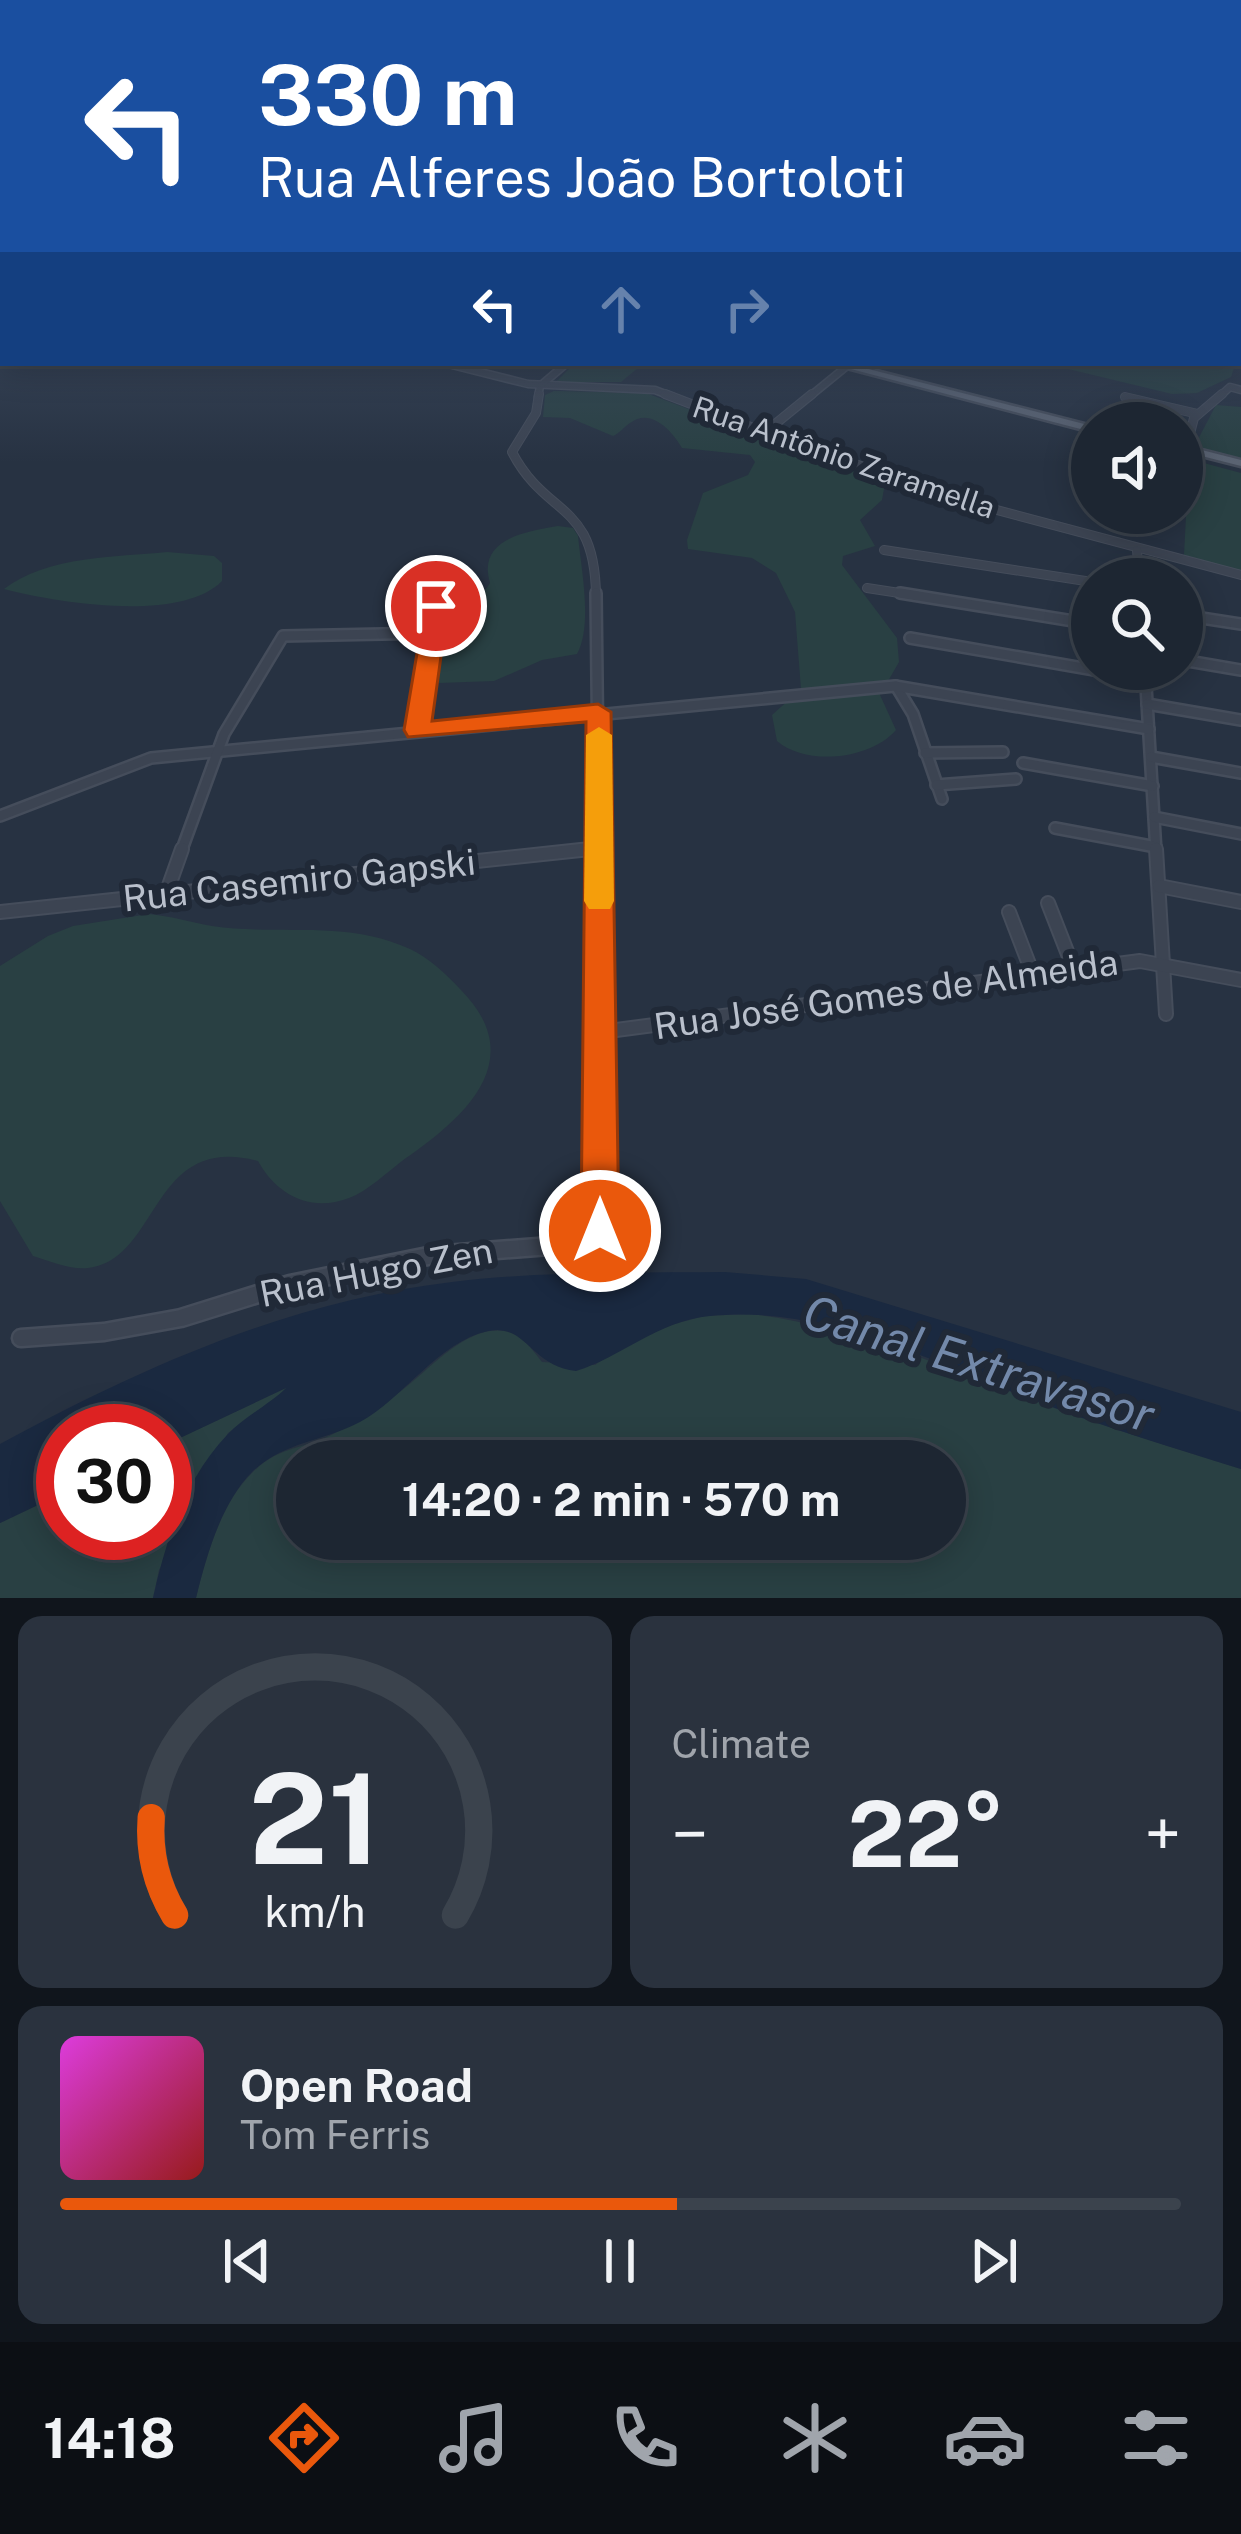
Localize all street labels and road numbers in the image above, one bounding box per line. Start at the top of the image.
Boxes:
street label: Rua Antônio Zaramella [688,388,1000,526]
street label: Rua Casemiro Gapski [121,841,477,919]
street label: Rua José Gomes de Almeida [651,941,1121,1047]
street label: Rua Hugo Zen [256,1229,496,1315]

